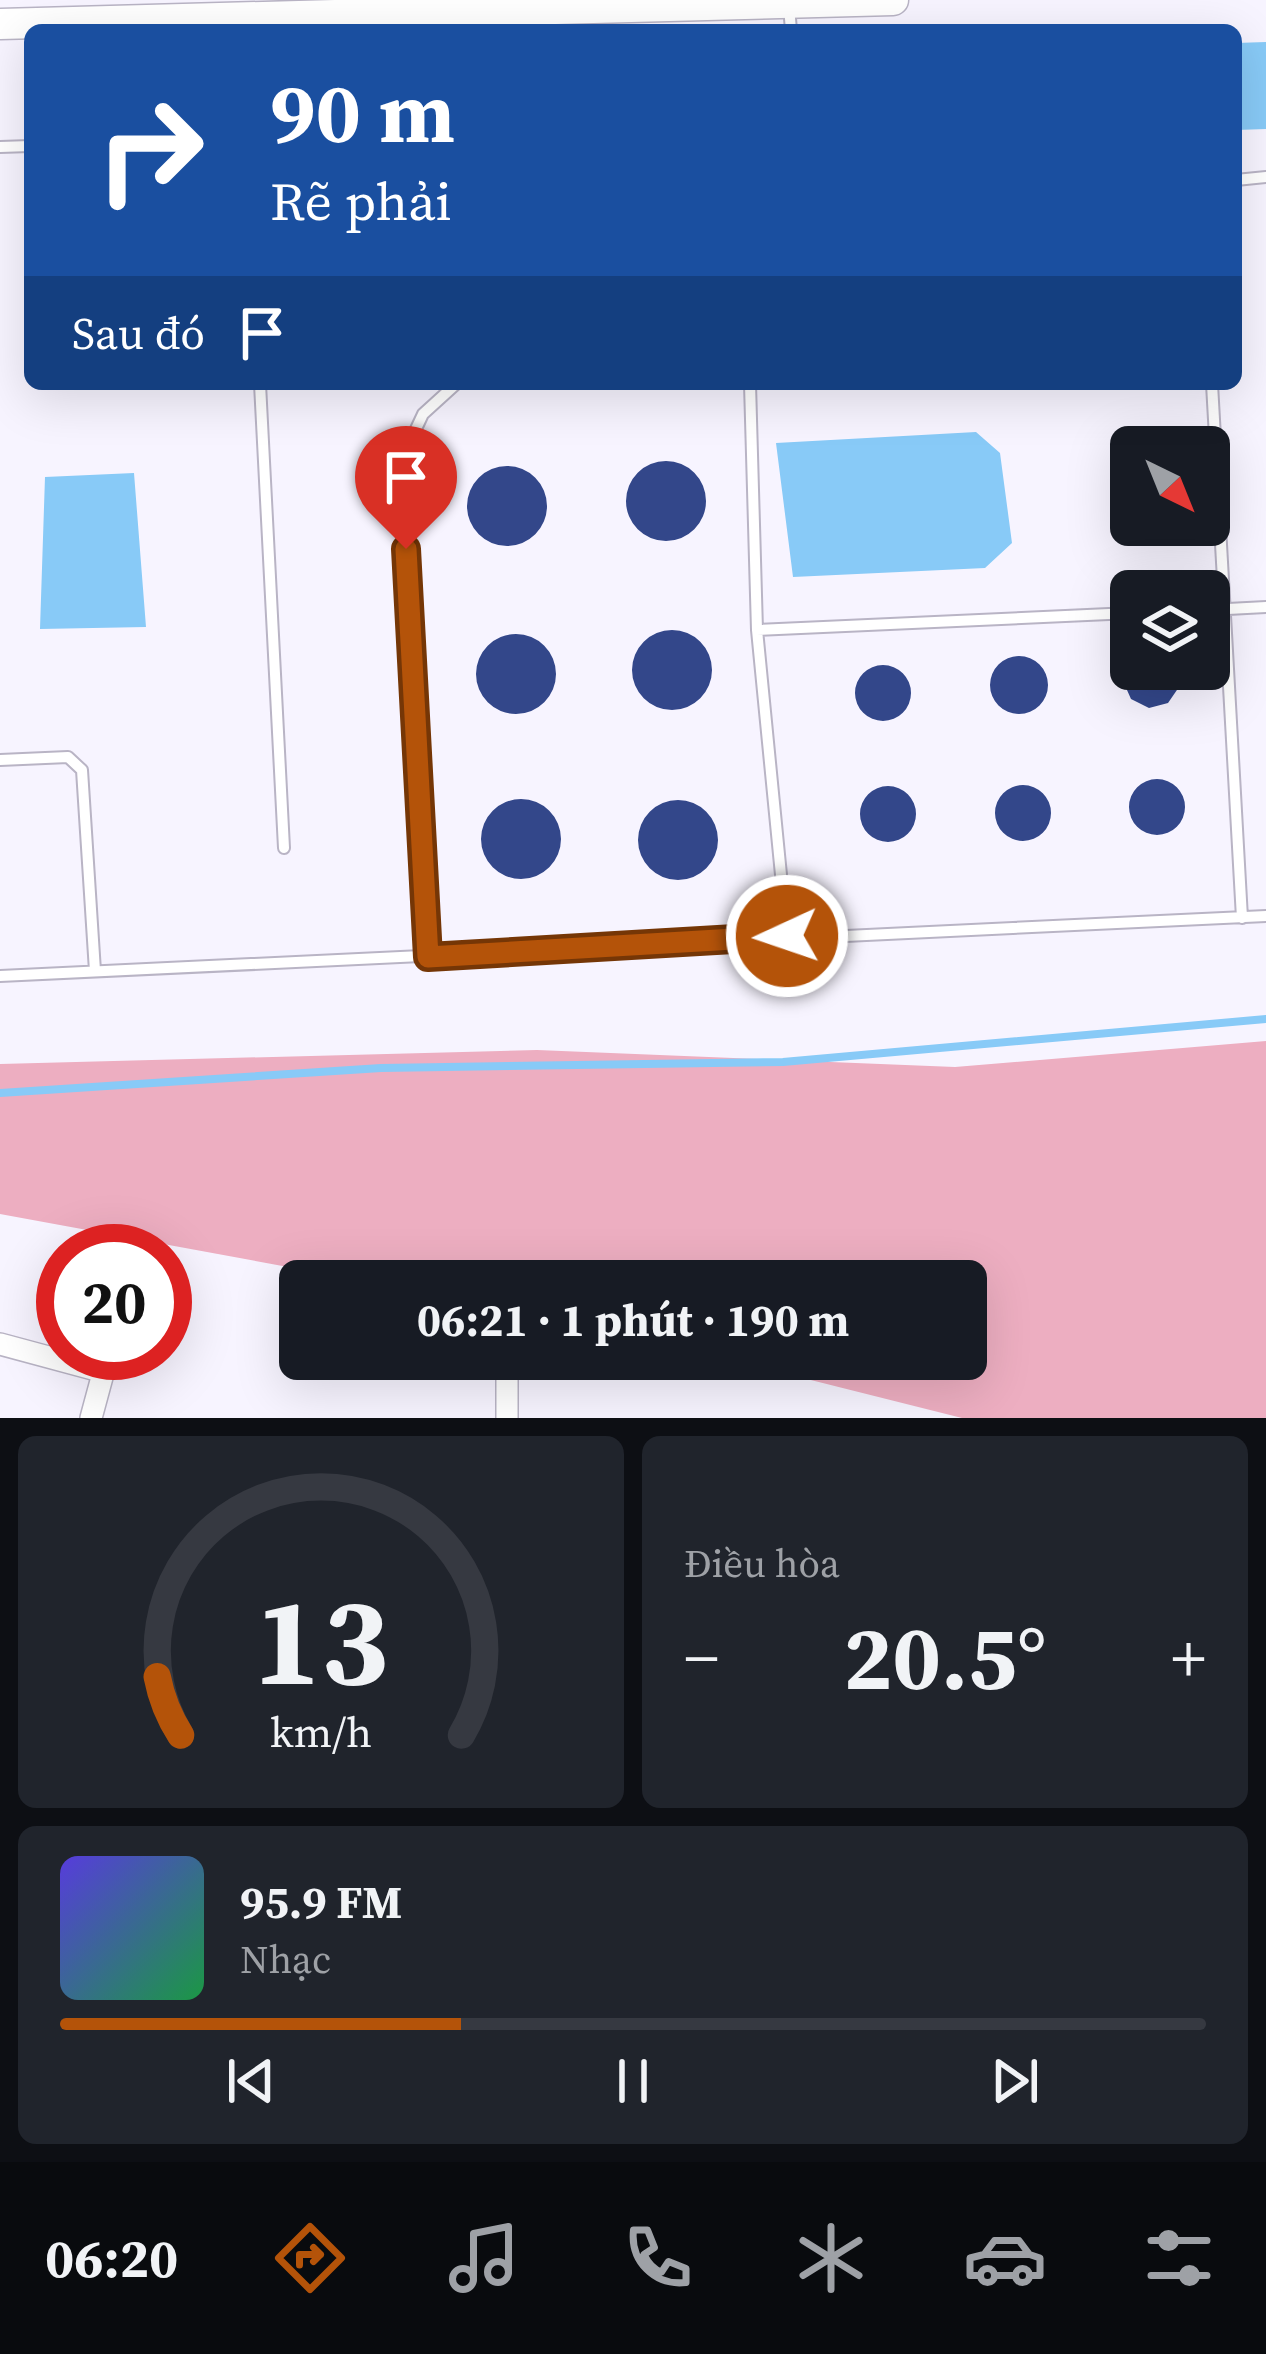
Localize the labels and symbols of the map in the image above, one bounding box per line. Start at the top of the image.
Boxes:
pin [355,426,457,549]
north arrow [1110,426,1230,546]
position arrow [724,873,850,999]
speed limit sign: 20 [36,1224,192,1380]

